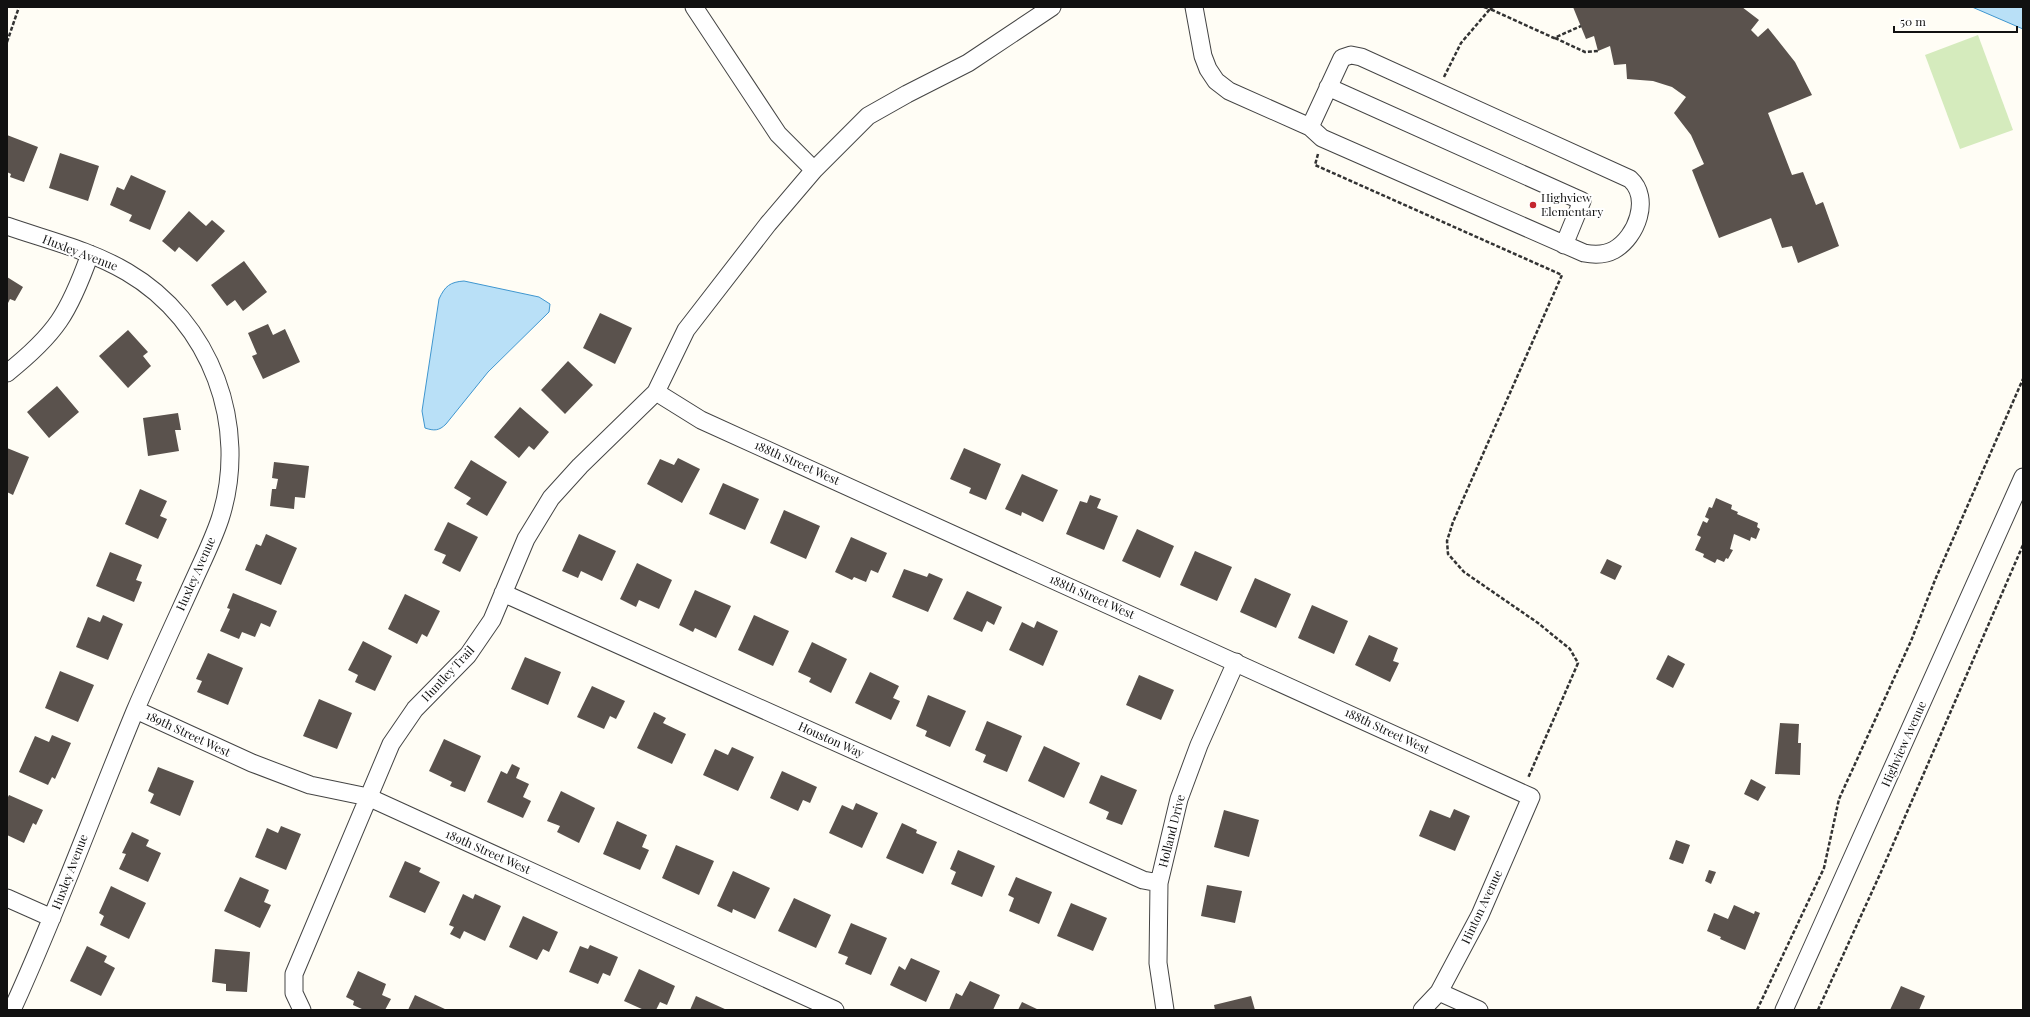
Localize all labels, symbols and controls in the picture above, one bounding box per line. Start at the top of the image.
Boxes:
scale bar [1894,8,2017,34]
text: 50 m [1900,13,1926,29]
place label: Highview Elementary [1541,189,1603,219]
marker: Highview Elementary [1528,200,1538,210]
street label: Huxley Avenue [40,230,120,274]
street label: 188th Street West [752,436,843,488]
street label: Huxley Avenue [172,534,219,613]
street label: 188th Street West [1047,570,1138,622]
street label: Huntley Trail [417,642,478,705]
street label: Highview Avenue [1877,698,1929,789]
street label: 188th Street West [1343,703,1433,757]
street label: 189th Street West [144,707,234,760]
street label: Houston Way [796,717,867,761]
street label: Holland Drive [1154,793,1188,869]
street label: 189th Street West [443,825,534,877]
street label: Huxley Avenue [47,832,91,912]
street label: Hinton Avenue [1457,867,1505,946]

